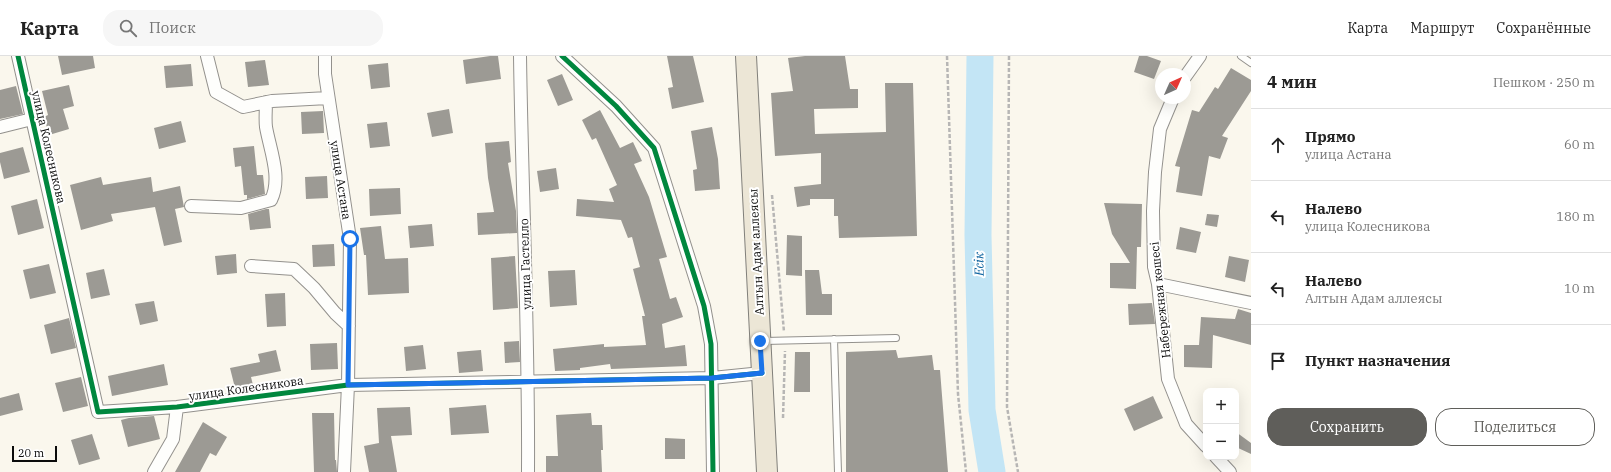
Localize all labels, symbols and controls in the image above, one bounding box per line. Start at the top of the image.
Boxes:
search box [103,10,383,46]
text: Карта [20,16,79,40]
icon: search [117,17,139,39]
text: Поиск [149,18,196,37]
text: Карта [1347,19,1388,37]
text: Маршрут [1410,19,1474,37]
text: Сохранённые [1496,19,1591,37]
north arrow [1155,68,1191,104]
text: 4 мин [1267,71,1317,93]
text: Пешком · 250 m [1493,74,1595,91]
street label: улица Колесникова [29,89,69,205]
text: Прямо [1305,127,1356,146]
icon: ahead [1267,134,1289,156]
text: 60 m [1564,136,1595,153]
street label: улица Астана [327,139,355,221]
text: улица Астана [1305,146,1392,163]
street label: Алтын Адам аллеясы [745,188,767,316]
text: Налево [1305,199,1362,218]
icon: left [1267,206,1289,228]
text: 180 m [1556,208,1595,225]
street label: улица Гастелло [516,218,534,310]
text: улица Колесникова [1305,218,1430,235]
route start [341,230,359,248]
street label: Набережная көшесі [1146,241,1174,359]
water label: Есік [970,251,988,277]
text: Налево [1305,271,1362,290]
icon: left [1267,278,1289,300]
text: 10 m [1564,280,1595,297]
text: Алтын Адам аллеясы [1305,290,1442,307]
route end [751,332,769,350]
icon: arrive [1267,350,1289,372]
text: Пункт назначения [1305,351,1451,370]
street label: улица Колесникова [188,372,305,403]
map controls [1203,388,1239,460]
button: + [1203,388,1239,424]
button: Сохранить [1267,408,1427,446]
button: Поделиться [1435,408,1595,446]
button: − [1203,424,1239,460]
scale bar [12,444,57,463]
text: 20 m [18,446,44,460]

